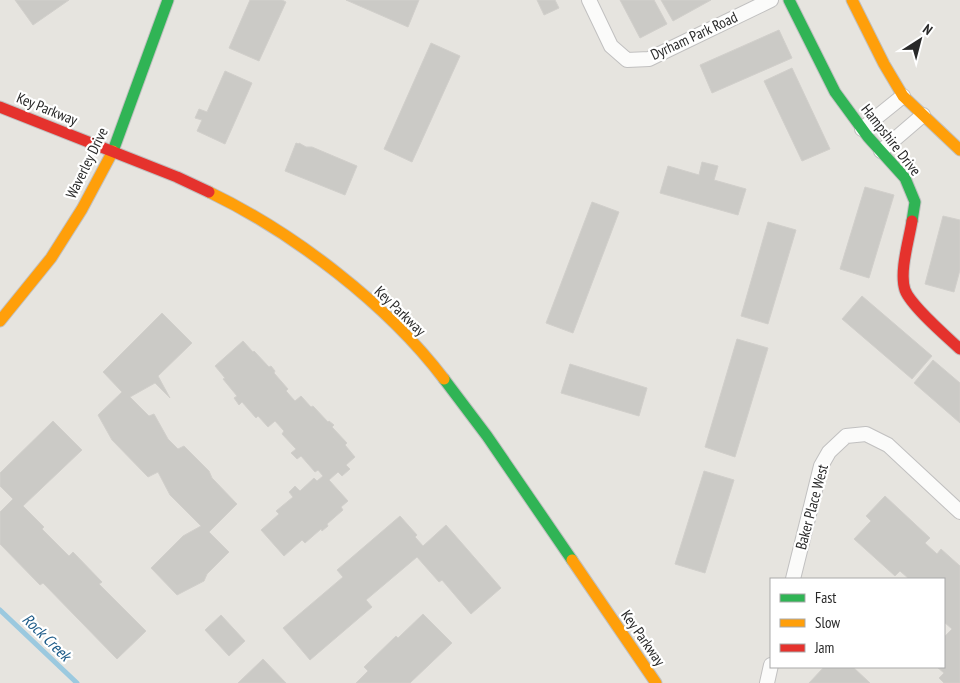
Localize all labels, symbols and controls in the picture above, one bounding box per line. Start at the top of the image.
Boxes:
street label: Dyrham Park Road [647,7,740,64]
north arrow [895,15,945,65]
text: N [919,20,936,39]
street label: Key Parkway [14,88,81,129]
street label: Hampshire Drive [857,100,925,179]
street label: Waverley Drive [61,124,112,201]
street label: Key Parkway [371,282,430,340]
street label: Baker Place West [791,462,832,552]
legend [770,578,945,668]
text: Fast [815,588,836,607]
street label: Key Parkway [617,606,670,670]
water label: Rock Creek [19,609,77,666]
text: Slow [815,613,840,632]
text: Jam [814,638,834,657]

